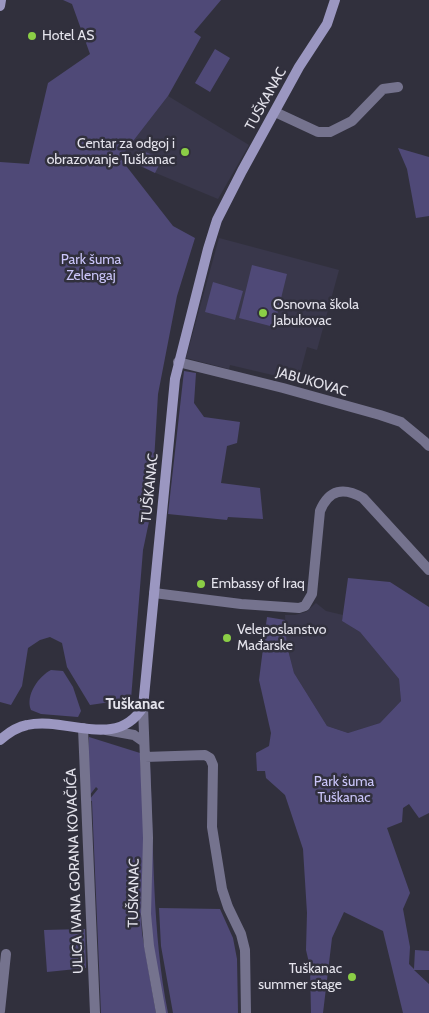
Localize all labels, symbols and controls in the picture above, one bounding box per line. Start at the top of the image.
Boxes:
place label: Hotel AS [42,28,94,44]
marker: Hotel AS [26,30,38,42]
street label: TUŠKANAC [242,65,290,133]
place label: Centar za odgoj i obrazovanje Tuškanac [47,136,175,168]
marker: Centar za odgoj i obrazovanje Tuškanac [179,146,191,158]
park label: Park šuma Zelengaj [61,252,121,284]
place label: Osnovna škola Jabukovac [273,297,359,330]
marker: Osnovna škola Jabukovac [257,307,269,319]
street label: JABUKOVAC [274,364,350,400]
street label: TUŠKANAC [138,453,162,523]
place label: Embassy of Iraq [211,576,305,592]
marker: Embassy of Iraq [195,578,207,590]
place label: Veleposlanstvo Mađarske [237,622,326,654]
marker: Veleposlanstvo Mađarske [221,632,233,644]
district label: Tuškanac [106,696,164,714]
street label: ULICA IVANA GORANA KOVAČIĆA [63,768,87,974]
park label: Park šuma Tuškanac [314,774,374,806]
street label: TUŠKANAC [125,858,143,928]
place label: Tuškanac summer stage [258,961,342,994]
marker: Tuškanac summer stage [346,971,358,983]

